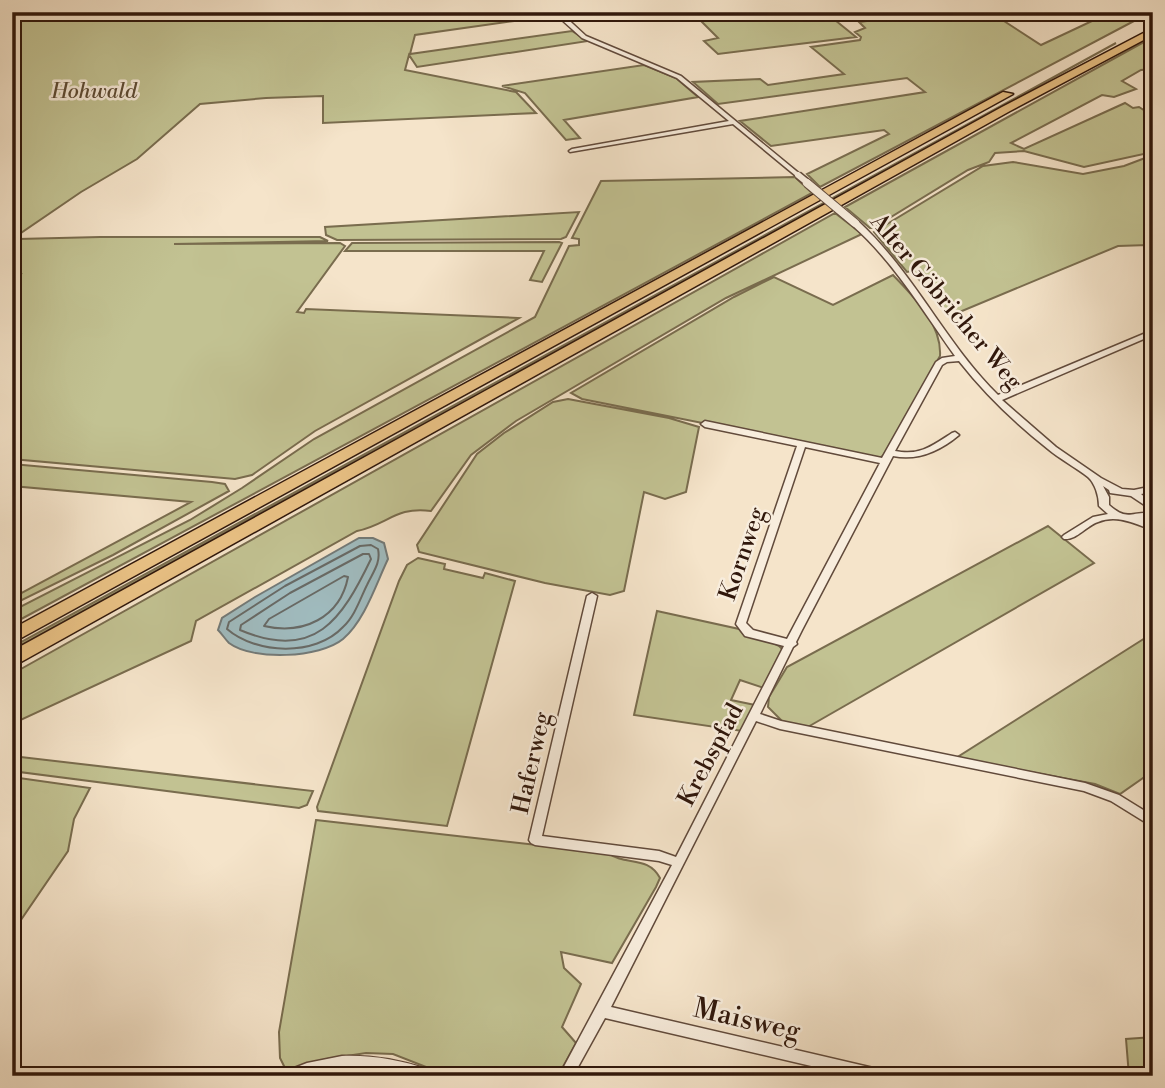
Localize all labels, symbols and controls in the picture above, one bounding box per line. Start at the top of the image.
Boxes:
park label: Hohwald [50,79,138,105]
street label: Alter Göbricher Weg [863,207,1029,397]
street label: Kornweg [713,503,773,605]
street label: Krebspfad [671,698,751,812]
street label: Haferweg [506,708,558,817]
street label: Maisweg [690,991,804,1049]

